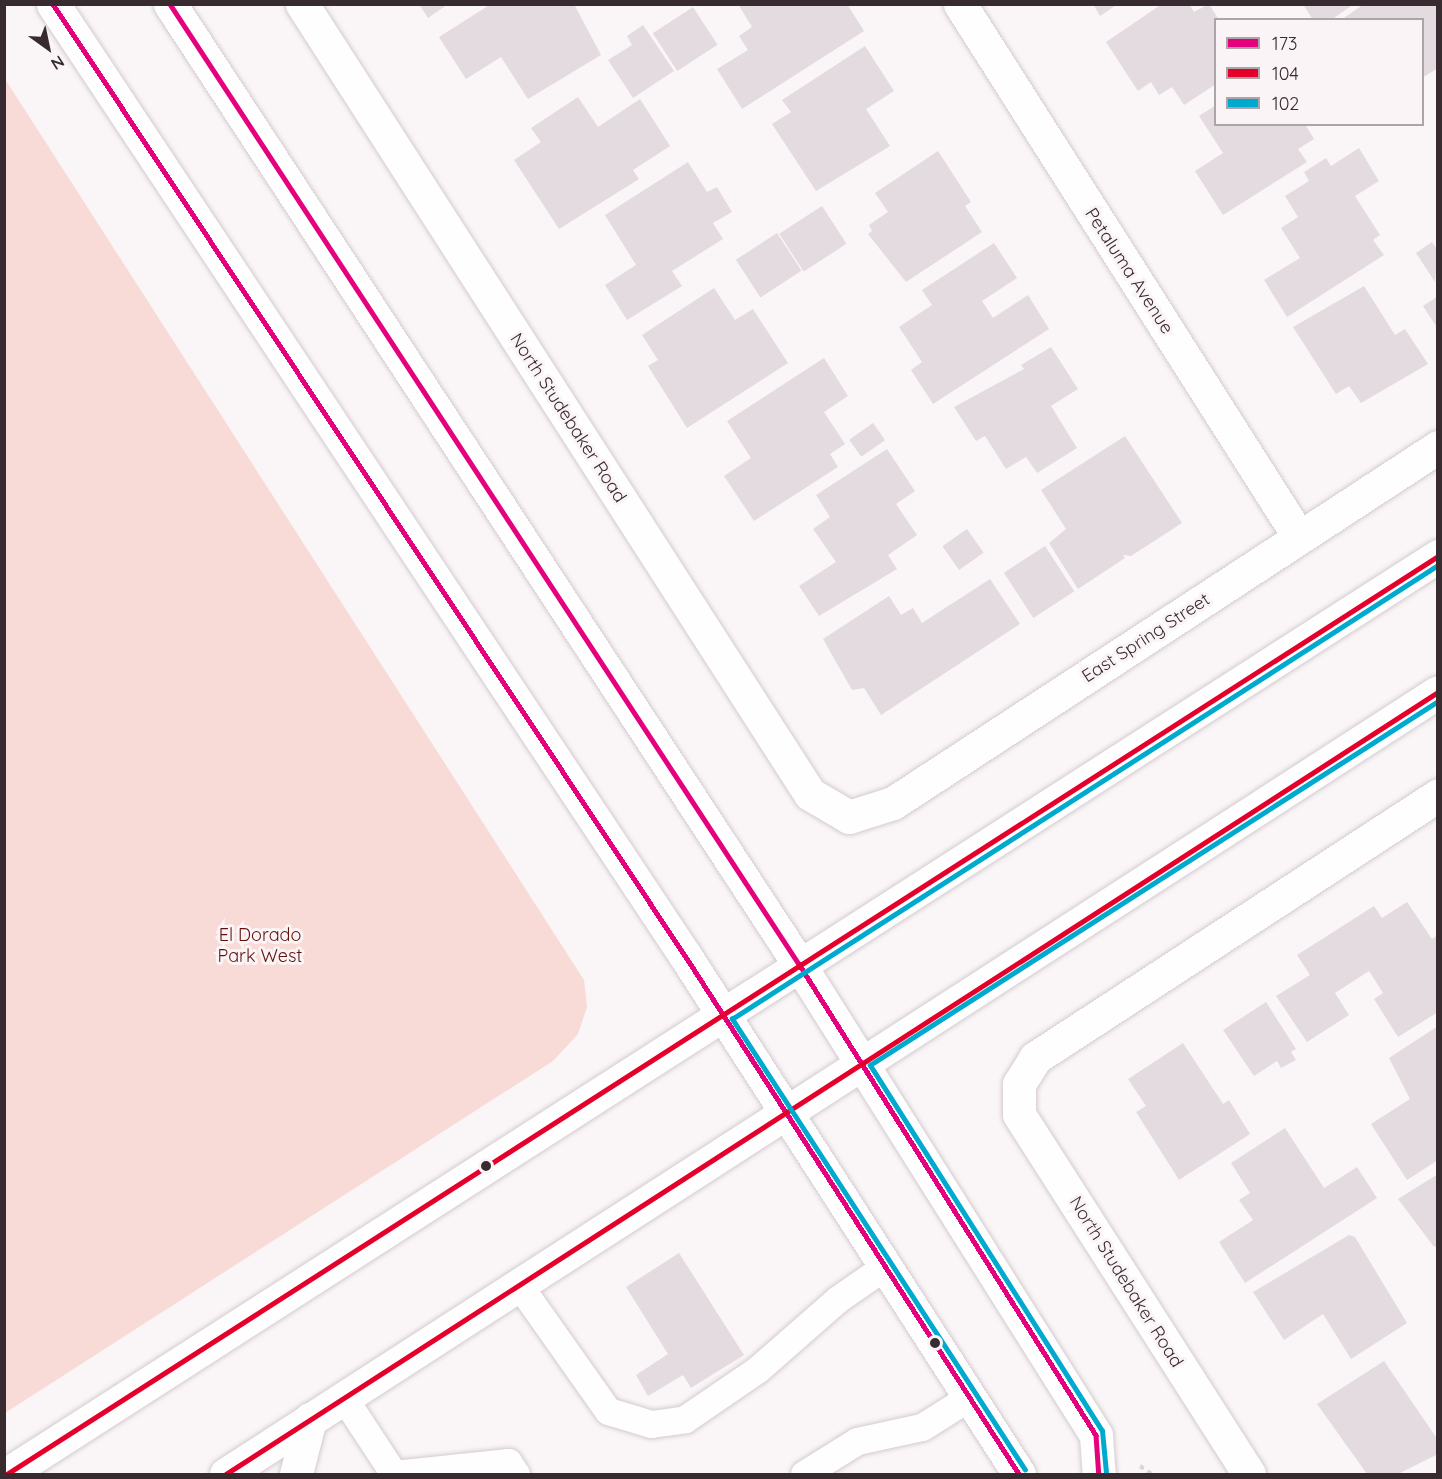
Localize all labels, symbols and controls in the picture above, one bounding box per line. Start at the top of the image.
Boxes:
north arrow [18,18,78,78]
legend [1214,18,1424,126]
text: 173 [1272,32,1297,55]
text: N [47,52,68,75]
text: 104 [1272,62,1299,85]
text: 102 [1272,92,1299,115]
street label: Petaluma Avenue [1080,204,1178,338]
street label: North Studebaker Road [505,329,631,507]
street label: East Spring Street [1078,589,1214,687]
park label: El Dorado Park West [218,925,302,968]
unlabelled marker [480,1160,492,1172]
street label: North Studebaker Road [1065,1193,1187,1371]
unlabelled marker [929,1337,941,1349]

